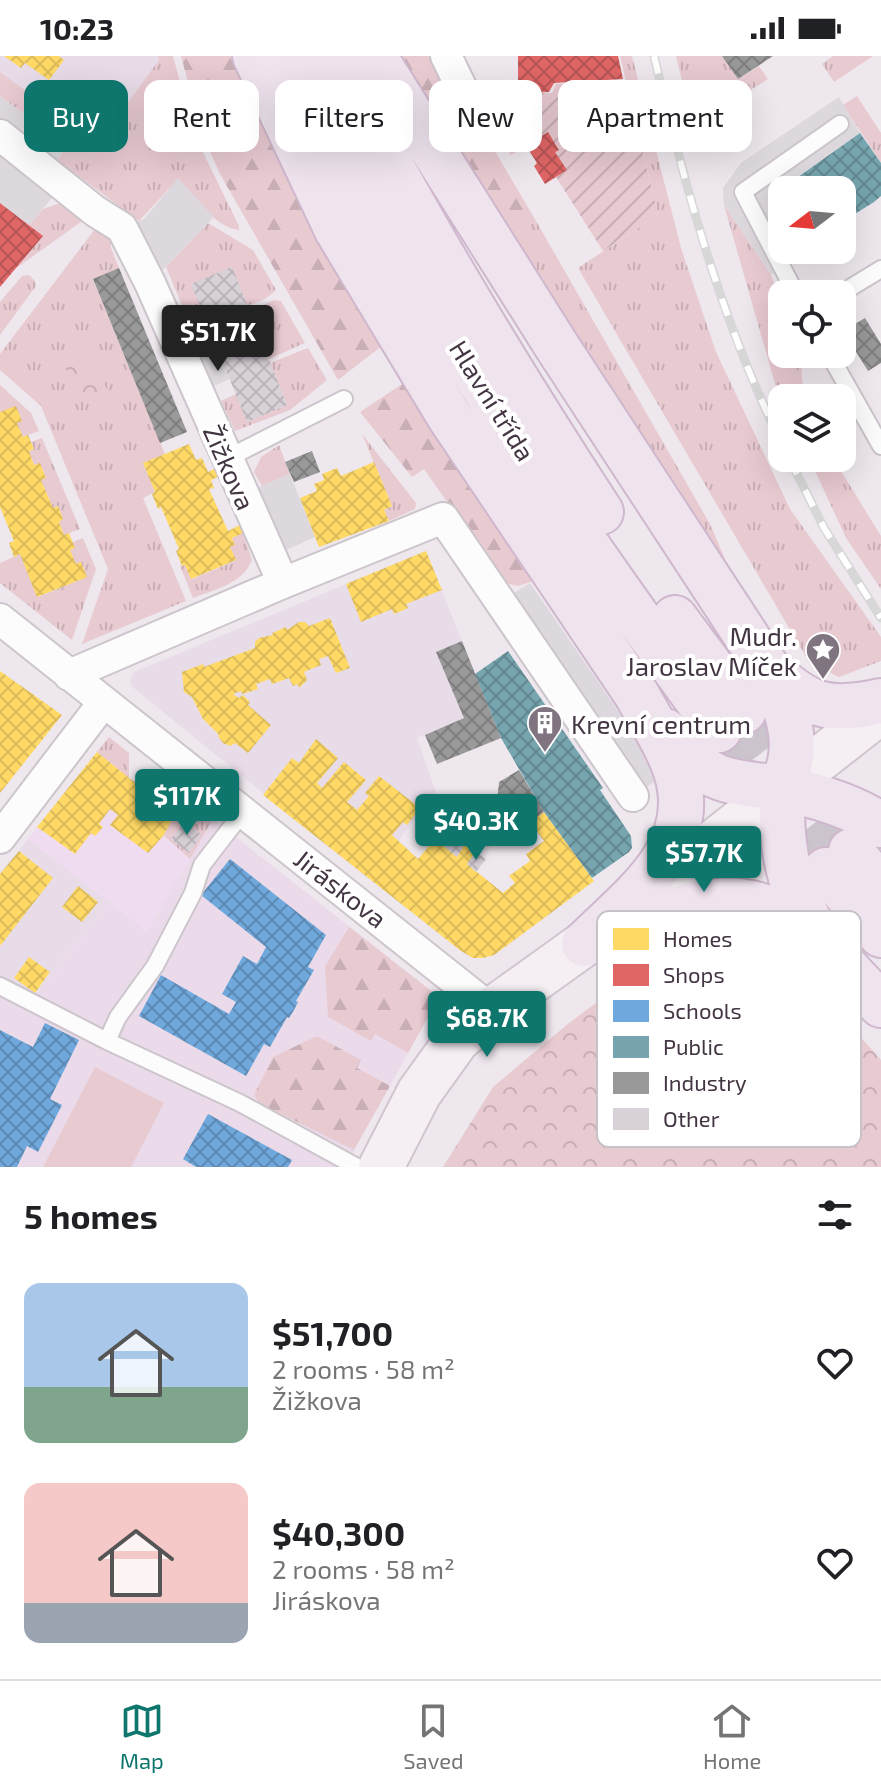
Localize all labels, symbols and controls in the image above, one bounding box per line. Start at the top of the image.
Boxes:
text: 10:23 [40,10,114,46]
chip: Buy [24,80,128,152]
chip: Rent [144,80,259,152]
chip: Filters [275,80,413,152]
chip: New [429,80,542,152]
chip: Apartment [558,80,752,152]
north arrow [768,176,856,264]
map controls [768,176,856,472]
button: locate [768,280,856,368]
pin: $51.7K [153,305,283,373]
text: $51.7K [180,315,256,346]
street label: Hlavní třída [444,334,542,466]
button: layers [768,384,856,472]
street label: Žižkova [198,420,262,514]
place label: Mudr. Jaroslav Míček [626,620,797,681]
place icon: Mudr. Jaroslav Míček [804,631,842,681]
building icon: Krevní centrum [526,704,564,754]
place label: Krevní centrum [571,708,751,739]
pin: $117K [131,769,243,837]
text: $117K [153,779,221,810]
pin: $40.3K [411,794,541,862]
text: $40.3K [433,804,519,835]
pin: $57.7K [639,826,769,894]
text: $57.7K [665,836,743,867]
street label: Jiráskova [289,842,393,934]
legend [597,911,861,1147]
text: Homes [663,925,732,951]
text: Shops [663,961,725,987]
pin: $68.7K [422,991,552,1059]
text: Schools [663,997,742,1023]
text: $68.7K [446,1001,528,1032]
text: Public [663,1033,724,1059]
text: Industry [663,1069,747,1095]
text: Other [663,1105,720,1131]
icon: filters [813,1193,857,1237]
text: 5 homes [24,1195,158,1236]
text: $51,700 [272,1312,393,1353]
icon: home [88,1315,184,1411]
icon: heart [813,1341,857,1385]
text: 2 rooms · 58 m² [272,1353,455,1384]
text: Žižkova [272,1384,362,1415]
text: $40,300 [272,1512,405,1553]
icon: home [88,1515,184,1611]
icon: heart [813,1541,857,1585]
text: 2 rooms · 58 m² [272,1553,455,1584]
text: Jiráskova [272,1584,381,1615]
tab: Map [120,1699,164,1773]
tab: Saved [403,1699,464,1773]
tab: Home [703,1699,761,1773]

